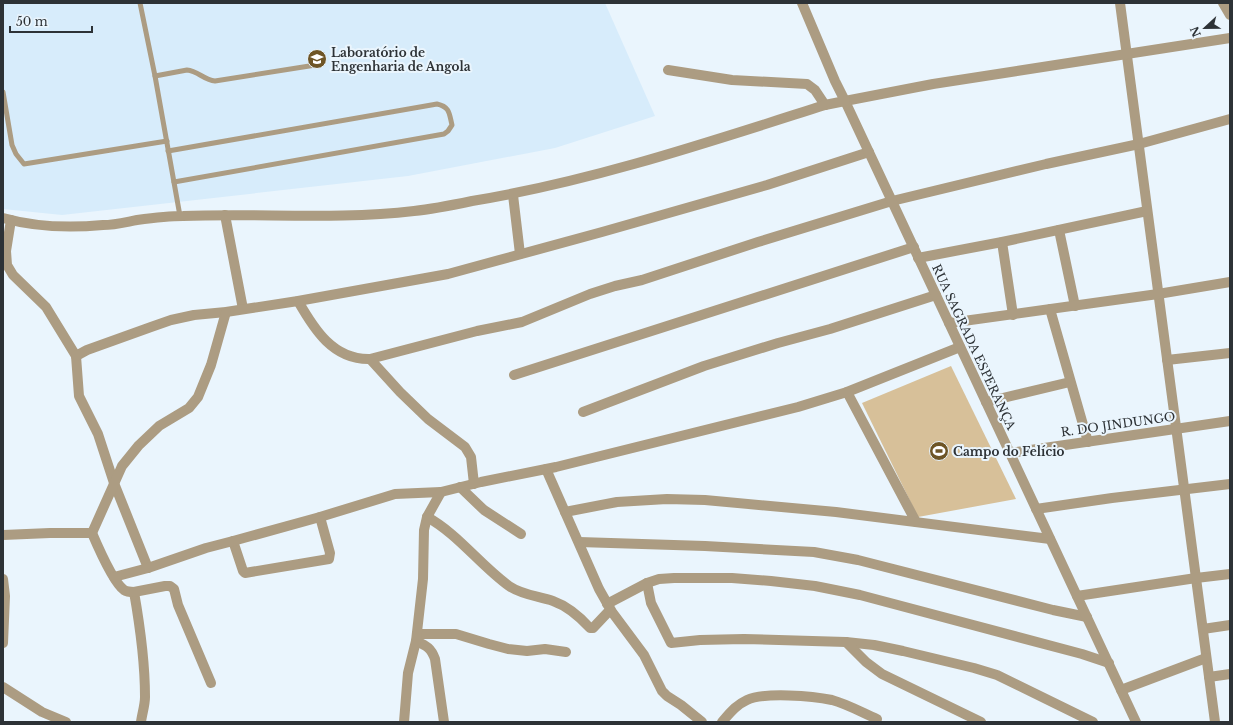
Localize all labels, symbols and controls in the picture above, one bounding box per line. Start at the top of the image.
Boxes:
scale bar [10,8,92,34]
north arrow [1185,8,1225,48]
text: 50 m [16,14,48,29]
text: N [1187,24,1204,39]
place label: Laboratório de Engenharia de Angola [331,45,471,74]
school or university icon: Laboratório de Engenharia de Angola [306,48,328,70]
street label: RUA SAGRADA ESPERANÇA [929,262,1019,433]
street label: R. DO JINDUNGO [1060,409,1176,439]
sports icon: Campo do Felício [928,440,950,462]
place label: Campo do Felício [953,444,1064,459]

